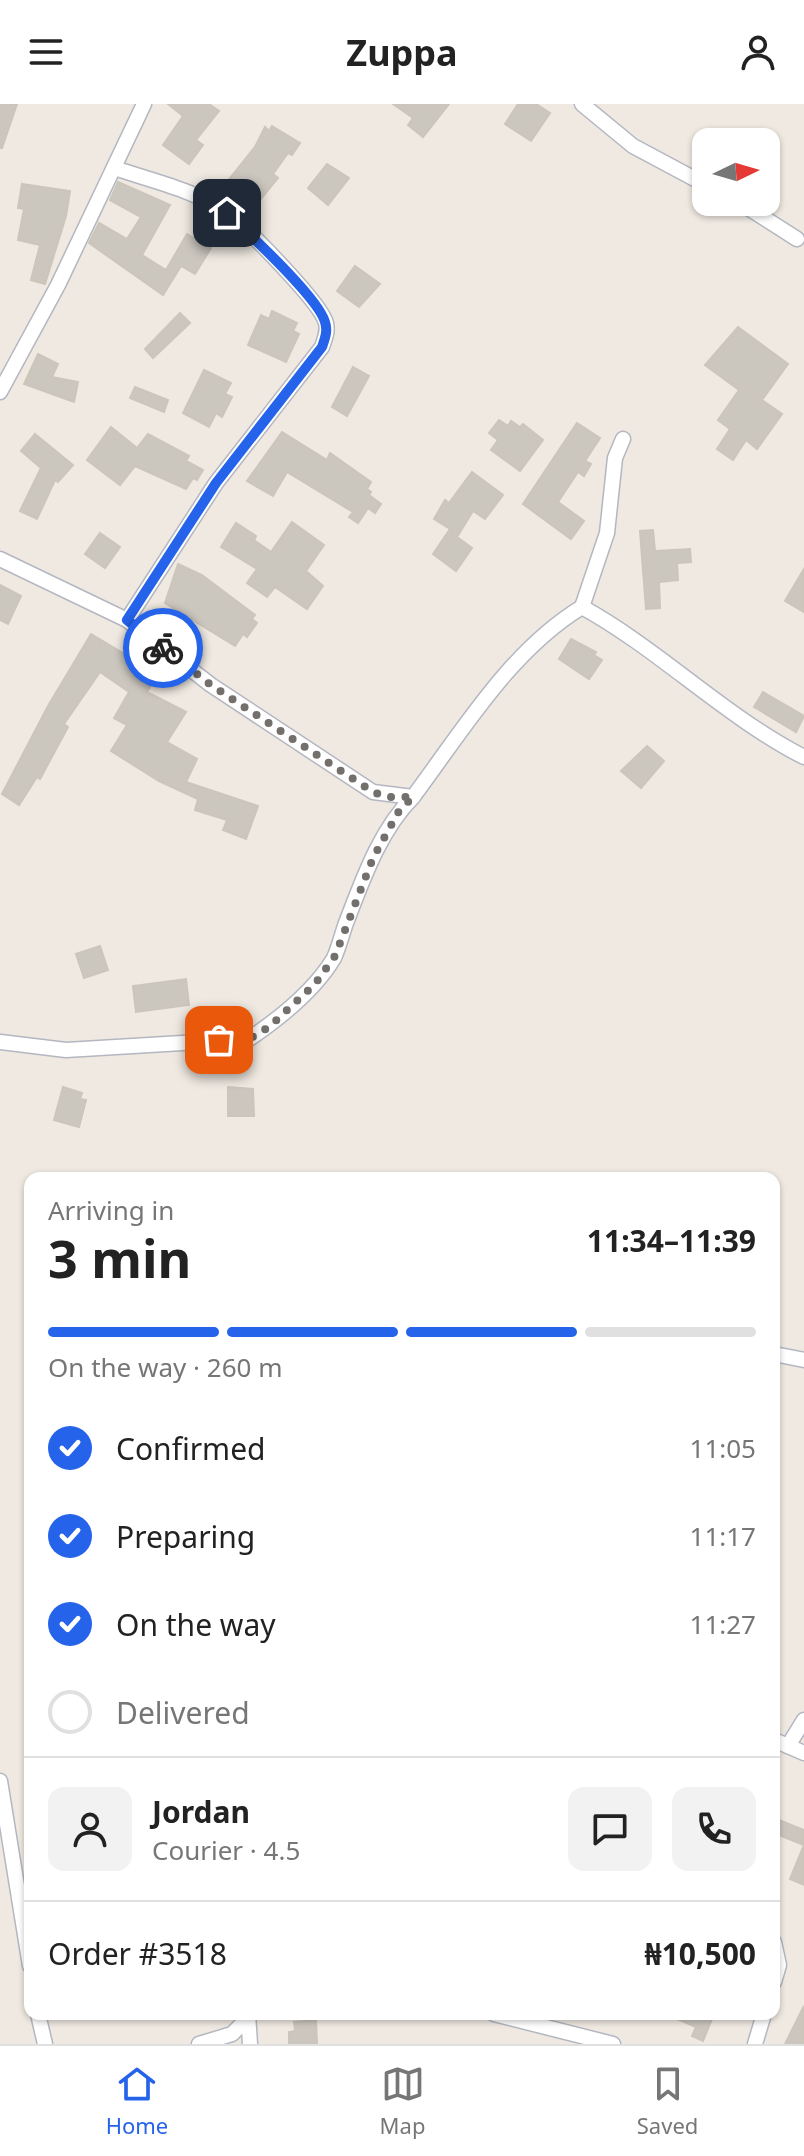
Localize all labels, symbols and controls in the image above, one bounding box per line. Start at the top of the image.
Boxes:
text: Zuppa [346,28,458,77]
icon: menu [24,30,68,74]
icon: person [736,30,780,74]
north arrow [692,128,780,216]
map controls [692,128,780,216]
pin [193,179,261,247]
icon: home [205,191,249,235]
courier [123,608,203,688]
icon: bike [141,626,185,670]
pin [185,1006,253,1074]
icon: bag [197,1018,241,1062]
text: Arriving in [48,1192,174,1228]
text: 11:34–11:39 [587,1220,756,1261]
text: 3 min [48,1222,191,1293]
text: On the way · 260 m [48,1349,282,1385]
icon: check [48,1426,92,1470]
text: Confirmed [116,1428,266,1469]
text: 11:05 [690,1430,756,1466]
icon: check [48,1514,92,1558]
text: Preparing [116,1516,255,1557]
text: 11:17 [690,1518,756,1554]
icon: check [48,1602,92,1646]
text: On the way [116,1604,276,1645]
text: 11:27 [690,1606,756,1642]
text: Delivered [116,1692,250,1733]
button: person [48,1787,132,1871]
button: chat [568,1787,652,1871]
button: phone [672,1787,756,1871]
text: Jordan [152,1791,250,1832]
text: Courier · 4.5 [152,1832,300,1868]
text: Order #3518 [48,1933,227,1974]
text: ₦10,500 [644,1933,756,1974]
tab: Home [106,2062,168,2140]
tab: Map [380,2062,425,2140]
tab: Saved [637,2062,698,2140]

